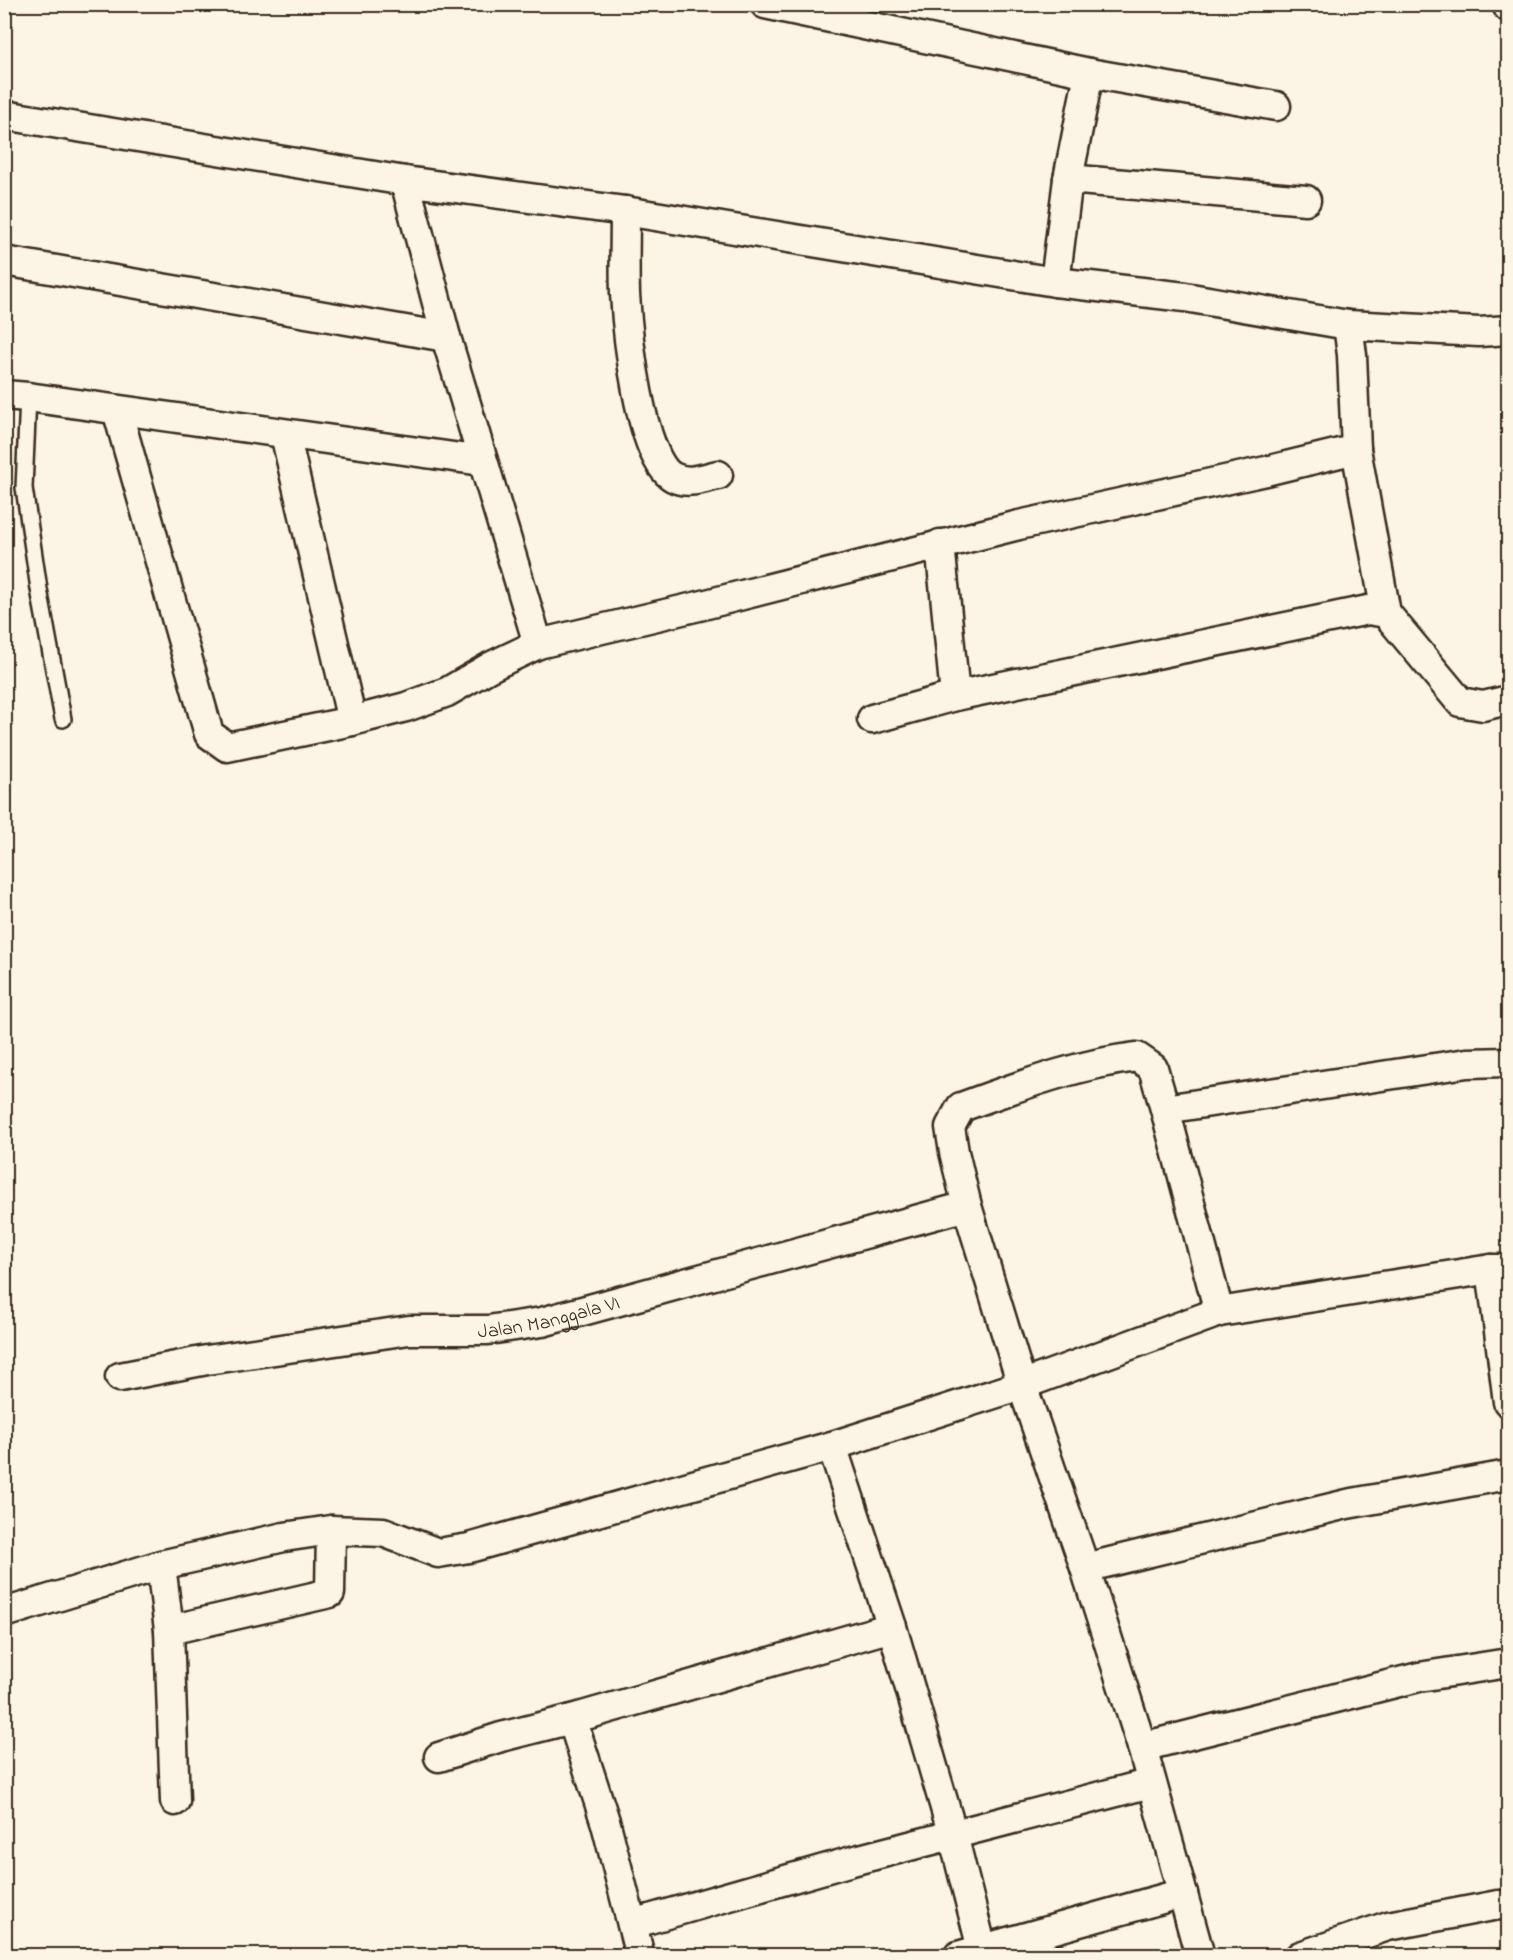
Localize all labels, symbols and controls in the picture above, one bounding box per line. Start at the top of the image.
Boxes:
street label: Jalan Manggala VI [478,1289,623,1347]

